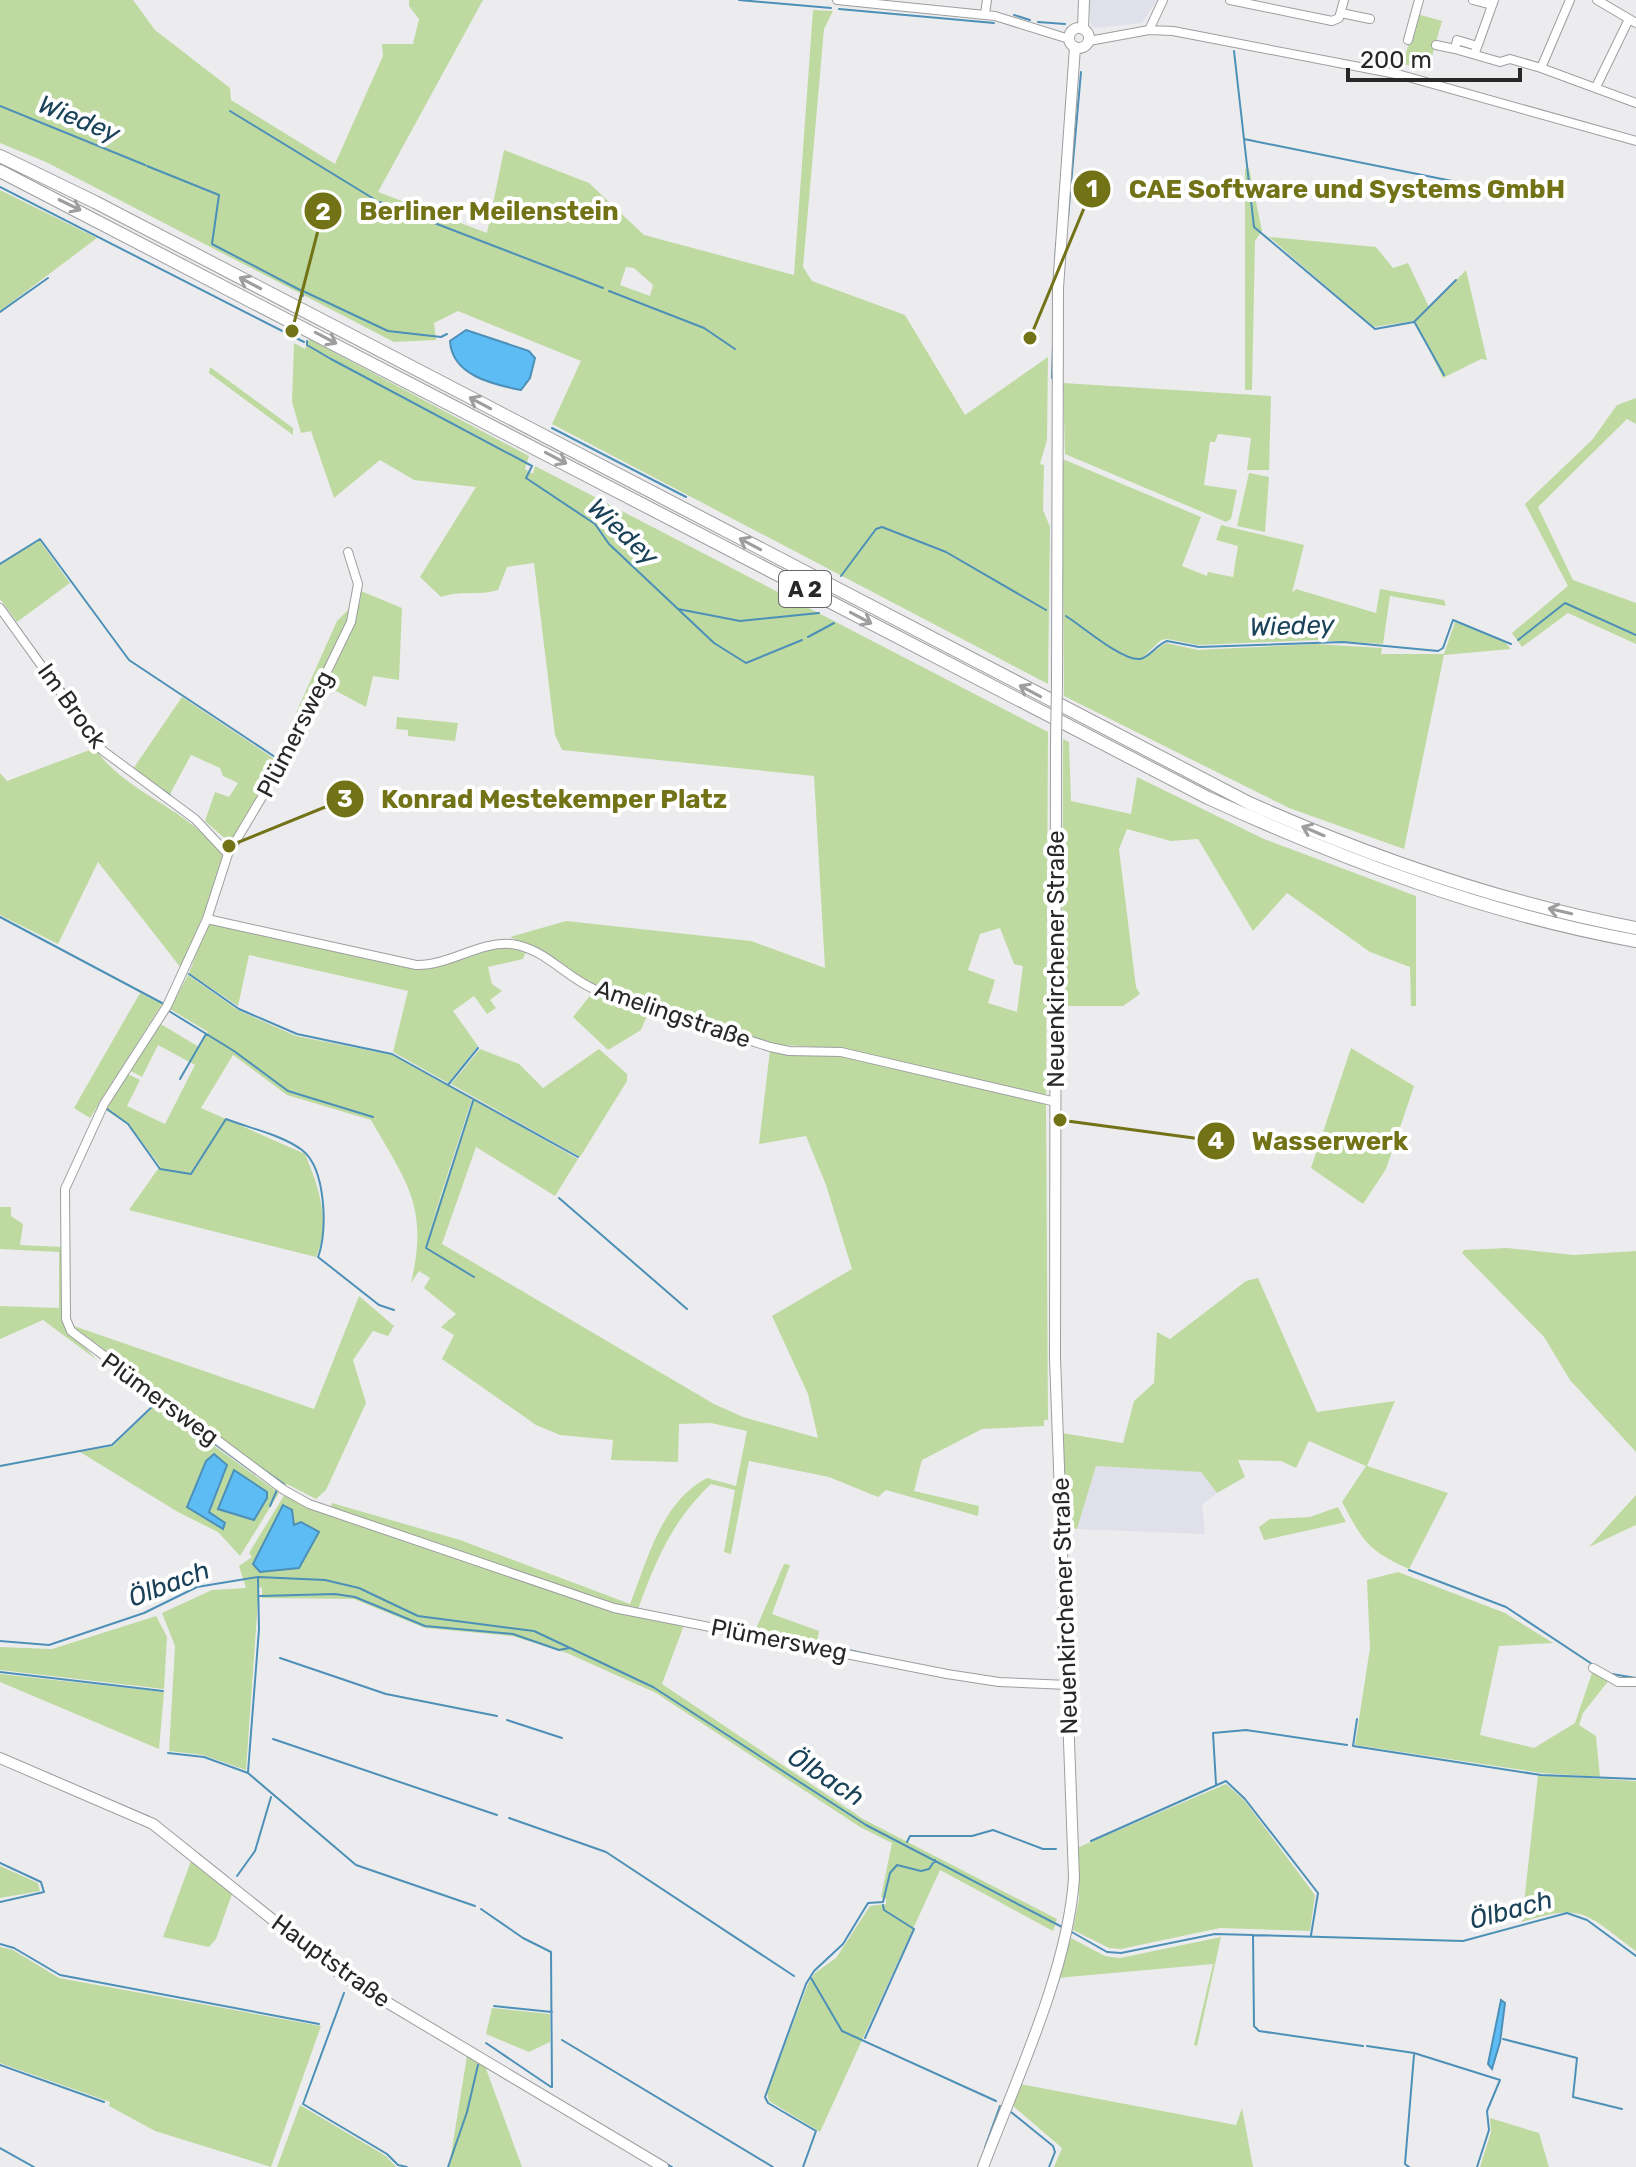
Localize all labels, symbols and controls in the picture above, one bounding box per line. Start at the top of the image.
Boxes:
scale bar [1348,32,1520,82]
text: 200 m [1360,46,1432,74]
water label: Wiedey [34,89,125,150]
callout: CAE Software und Systems GmbH [1072,164,1581,214]
text: CAE Software und Systems GmbH [1129,174,1565,205]
text: 1 [1086,175,1098,203]
callout: Berliner Meilenstein [303,186,635,236]
text: Berliner Meilenstein [359,196,619,227]
one-way arrow [58,198,82,213]
text: 2 [315,198,331,226]
one-way arrow [238,274,262,290]
one-way arrow [313,330,337,346]
one-way arrow [469,395,492,411]
one-way arrow [544,451,567,467]
water label: Wiedey [581,492,665,573]
one-way arrow [738,536,762,552]
road number: A 2 [779,571,831,607]
water label: Wiedey [1249,609,1336,643]
one-way arrow [848,610,872,626]
street label: Im Brock [32,658,113,754]
street label: Plümersweg [251,666,339,802]
one-way arrow [1018,682,1042,698]
callout: Konrad Mestekemper Platz [325,774,743,824]
text: Konrad Mestekemper Platz [381,784,727,815]
text: 3 [337,785,353,813]
one-way arrow [1301,822,1326,837]
street label: Neuenkirchener Straße [1042,830,1070,1088]
one-way arrow [1547,903,1573,918]
street label: Amelingstraße [592,974,754,1054]
callout: Wasserwerk [1196,1116,1424,1166]
text: Wasserwerk [1252,1126,1409,1157]
text: 4 [1208,1127,1224,1155]
street label: Plümersweg [96,1347,224,1451]
street label: Neuenkirchener Straße [1047,1477,1083,1735]
water label: Ölbach [124,1554,214,1614]
street label: Plümersweg [709,1613,849,1667]
water label: Ölbach [782,1741,870,1813]
water label: Ölbach [1466,1884,1556,1936]
street label: Hauptstraße [266,1909,396,2013]

